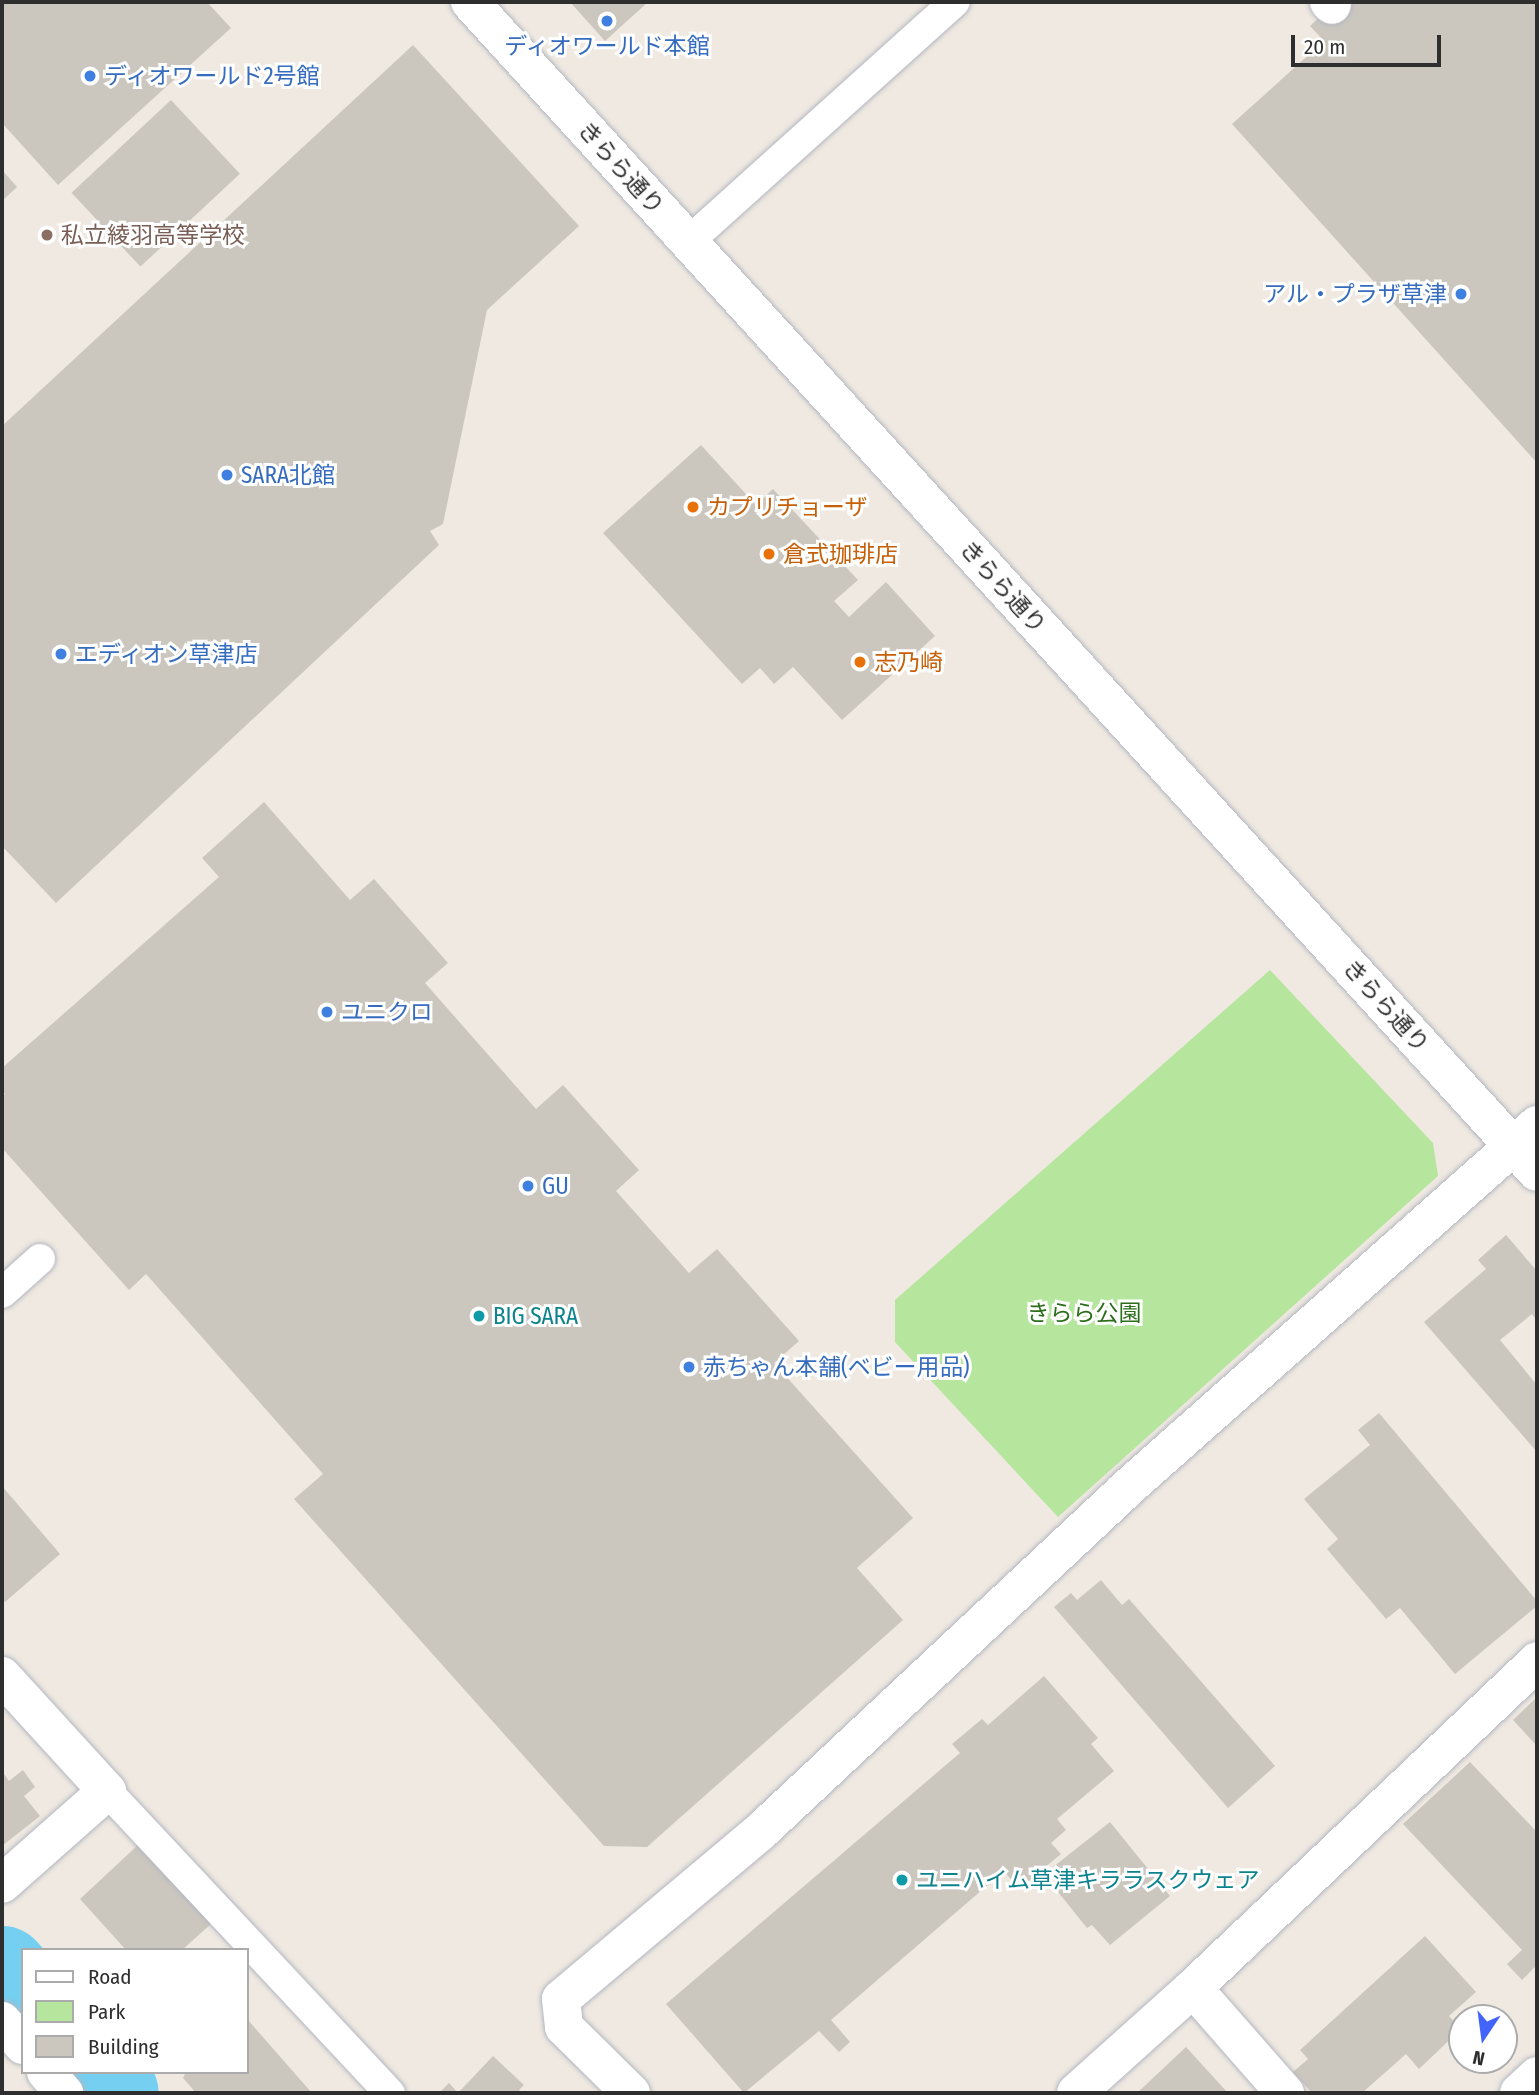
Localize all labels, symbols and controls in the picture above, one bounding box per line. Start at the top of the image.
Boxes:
marker: ディオワールド本館 [599,13,615,29]
scale bar [1294,21,1444,65]
place label: ディオワールド本館 [504,32,710,60]
text: 20 m [1304,34,1345,60]
place label: ディオワールド2号館 [104,62,321,90]
marker: ディオワールド2号館 [82,68,98,84]
street label: きらら通り [572,116,670,220]
place label: 私立綾羽高等学校 [61,221,245,249]
marker: 私立綾羽高等学校 [39,227,55,243]
place label: アル・プラザ草津 [1263,280,1447,308]
marker: アル・プラザ草津 [1453,286,1469,302]
place label: SARA北館 [241,461,335,489]
marker: SARA北館 [219,467,235,483]
place label: カプリチョーザ [707,493,868,521]
marker: カプリチョーザ [685,499,701,515]
street label: きらら通り [954,535,1052,639]
place label: 倉式珈琲店 [783,540,898,568]
marker: 倉式珈琲店 [761,546,777,562]
place label: エディオン草津店 [75,640,259,668]
marker: エディオン草津店 [53,646,69,662]
place label: 志乃崎 [874,648,943,676]
marker: 志乃崎 [852,654,868,670]
street label: きらら通り [1337,954,1435,1058]
place label: ユニクロ [341,998,433,1026]
marker: ユニクロ [319,1004,335,1020]
place label: GU [542,1172,569,1200]
marker: GU [520,1178,536,1194]
park label: きらら公園 [1027,1299,1141,1327]
place label: BIG SARA [493,1302,578,1330]
marker: BIG SARA [471,1308,487,1324]
place label: 赤ちゃん本舗(ベビー用品) [703,1353,970,1381]
marker: 赤ちゃん本舗(ベビー用品) [681,1359,697,1375]
place label: ユニハイム草津キララスクウェア [916,1866,1261,1894]
marker: ユニハイム草津キララスクウェア [894,1872,910,1888]
legend [21,1948,248,2074]
text: Road [88,1964,132,1990]
text: Park [88,1999,125,2025]
north arrow [1448,2004,1518,2074]
text: Building [88,2034,159,2060]
text: N [1470,2046,1487,2070]

